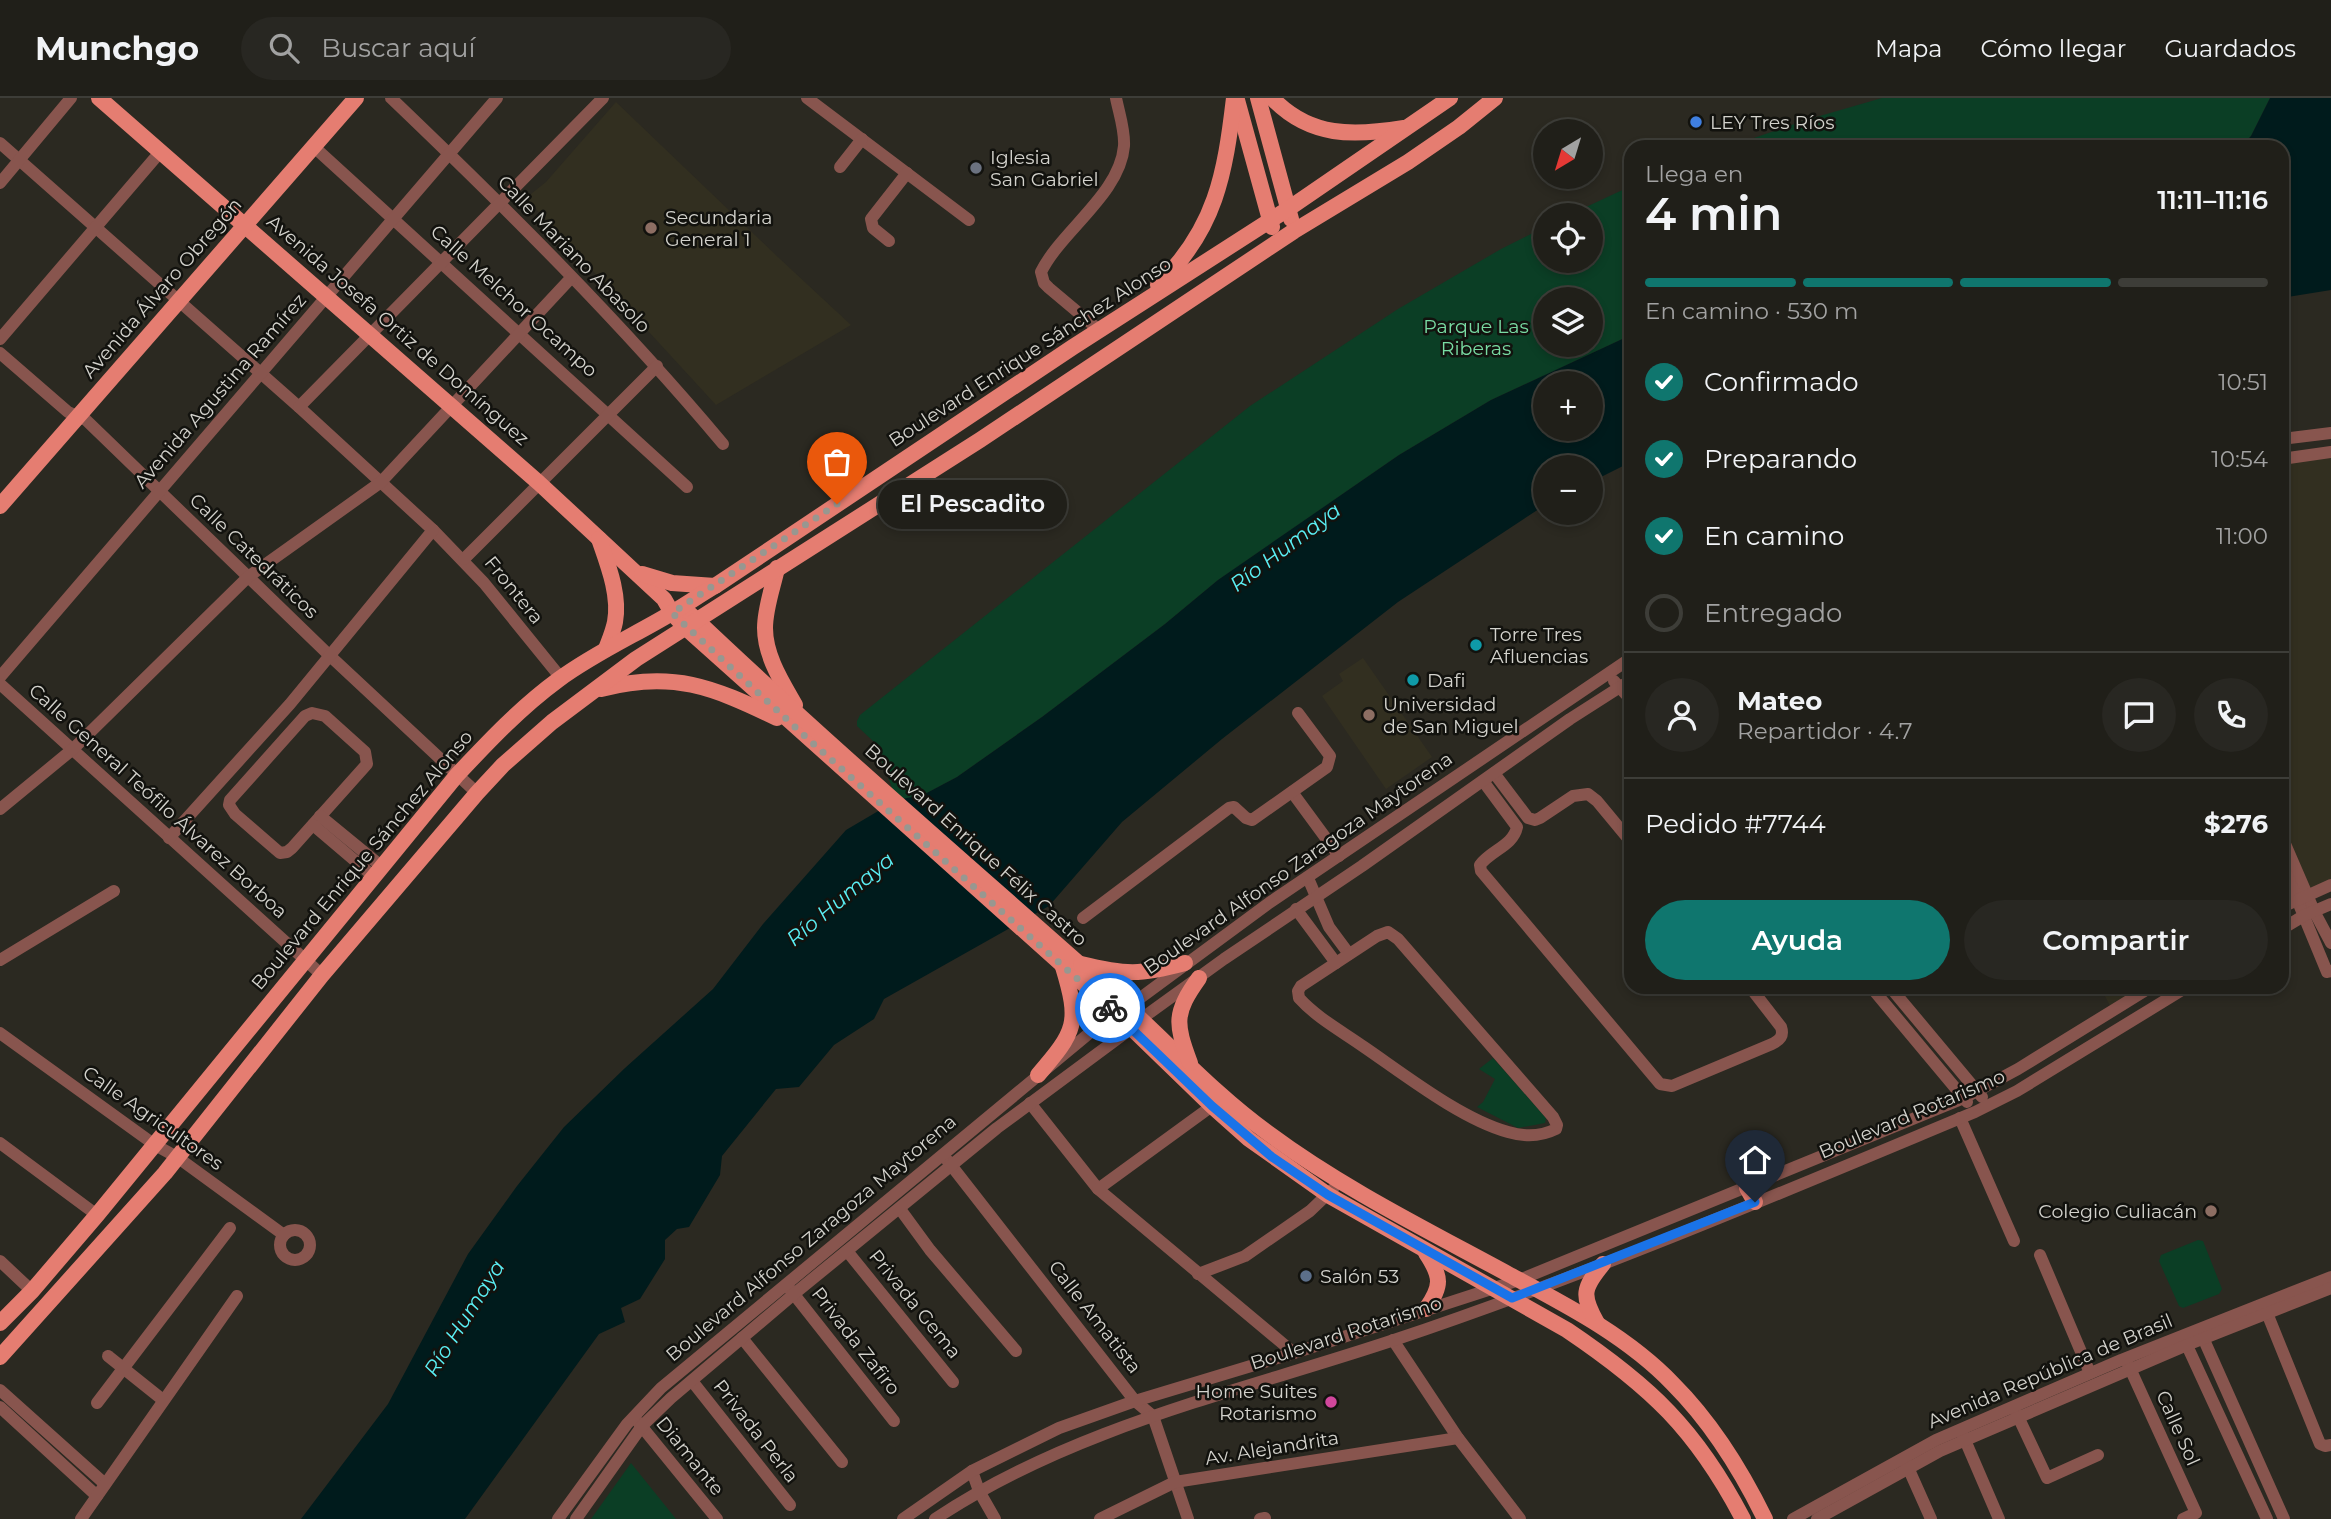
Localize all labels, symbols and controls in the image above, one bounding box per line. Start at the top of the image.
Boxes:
search box [241,17,731,80]
text: Munchgo [35,28,199,68]
icon: search [265,29,303,67]
text: Buscar aquí [321,32,476,64]
text: Mapa [1875,34,1942,63]
text: Cómo llegar [1980,34,2126,63]
text: Guardados [2164,34,2296,63]
place label: LEY Tres Ríos [1710,111,1835,134]
marker: LEY Tres Ríos [1688,114,1704,130]
north arrow [1533,119,1603,189]
map controls [1533,119,1603,525]
place label: Iglesia San Gabriel [990,146,1099,191]
marker: Iglesia San Gabriel [968,160,984,176]
text: Llega en [1645,160,1743,188]
street label: Calle Mariano Abasolo [493,170,655,338]
text: 11:11–11:16 [2157,184,2268,216]
text: 4 min [1645,185,1782,242]
street label: Avenida Álvaro Obregón [77,193,247,383]
button: locate [1533,203,1603,273]
place label: Secundaria General 1 [665,206,772,251]
street label: Avenida Josefa Ortiz de Domínguez [262,210,534,450]
street label: Calle Melchor Ocampo [426,220,602,382]
marker: Secundaria General 1 [643,220,659,236]
street label: Boulevard Enrique Sánchez Alonso [885,252,1176,452]
button: layers [1533,287,1603,357]
street label: Avenida Agustina Ramírez [129,289,311,493]
text: En camino · 530 m [1645,297,1858,325]
park label: Parque Las Riberas [1423,315,1529,360]
icon: check [1645,363,1683,401]
text: Confirmado [1704,366,1859,398]
text: 10:51 [2218,368,2268,396]
button: + [1533,371,1603,441]
pin [807,432,867,504]
icon: check [1645,440,1683,478]
icon: bag [818,443,856,481]
text: Preparando [1704,443,1857,475]
text: 10:54 [2211,445,2268,473]
button: − [1533,455,1603,525]
callout: El Pescadito [879,480,1068,528]
street label: Calle Catedráticos [185,489,323,623]
text: El Pescadito [900,490,1045,518]
water label: Río Humaya [1225,497,1345,597]
icon: check [1645,517,1683,555]
text: En camino [1704,520,1844,552]
text: 11:00 [2216,522,2268,550]
street label: Frontera [480,551,548,629]
text: Entregado [1704,597,1842,629]
place label: Torre Tres Afluencias [1490,623,1588,668]
marker: Torre Tres Afluencias [1468,637,1484,653]
place label: Dafi [1427,669,1465,692]
marker: Dafi [1405,672,1421,688]
button: person [1645,678,1719,752]
button: chat [2102,678,2176,752]
button: phone [2194,678,2268,752]
street label: Calle General Teófilo Álvarez Borboa [24,679,292,923]
text: Mateo [1737,685,1822,717]
place label: Universidad de San Miguel [1383,693,1519,738]
marker: Universidad de San Miguel [1361,707,1377,723]
text: Repartidor · 4.7 [1737,717,1913,745]
street label: Boulevard Enrique Sánchez Alonso [247,725,478,995]
street label: Boulevard Enrique Félix Castro [860,739,1092,951]
street label: Boulevard Alfonso Zaragoza Maytorena [1139,747,1457,979]
text: Pedido #7744 [1645,808,1826,840]
text: $276 [2204,808,2268,840]
water label: Río Humaya [781,847,899,951]
button: Ayuda [1645,900,1950,980]
button: Compartir [1964,900,2268,980]
courier [1075,973,1145,1043]
icon: bike [1091,989,1129,1027]
street label: Calle Agricultores [78,1061,228,1175]
street label: Boulevard Rotarismo [1815,1064,2009,1164]
street label: Boulevard Alfonso Zaragoza Maytorena [661,1110,961,1366]
pin [1725,1130,1785,1202]
icon: home [1736,1141,1774,1179]
place label: Colegio Culiacán [2038,1200,2197,1223]
marker: Colegio Culiacán [2203,1203,2219,1219]
street label: Privada Gema [864,1245,966,1363]
water label: Río Humaya [418,1255,510,1381]
street label: Calle Amatista [1044,1256,1146,1378]
place label: Salón 53 [1320,1265,1399,1288]
marker: Salón 53 [1298,1268,1314,1284]
street label: Privada Zafiro [807,1283,905,1400]
street label: Boulevard Rotarismo [1247,1291,1445,1375]
street label: Avenida República de Brasil [1924,1309,2176,1433]
street label: Privada Perla [709,1375,803,1487]
place label: Home Suites Rotarismo [1196,1380,1317,1425]
street label: Calle Sol [2151,1387,2205,1469]
marker: Home Suites Rotarismo [1323,1394,1339,1410]
street label: Diamante [651,1412,729,1500]
street label: Av. Alejandrita [1204,1426,1340,1470]

